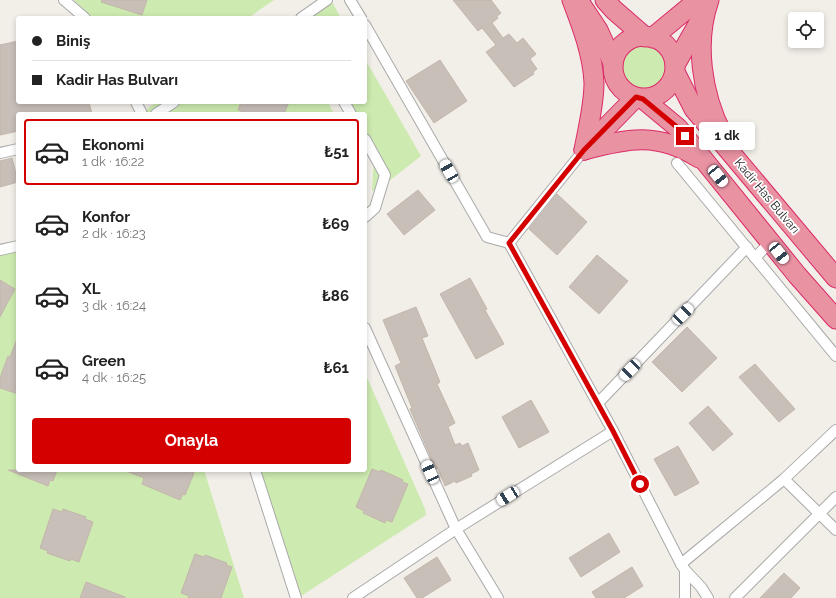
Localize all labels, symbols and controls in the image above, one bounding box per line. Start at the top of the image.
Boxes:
map controls [788,12,824,48]
button: locate [788,12,824,48]
text: Biniş [56,32,90,50]
text: Kadir Has Bulvarı [56,71,178,89]
callout: 1 dk [699,122,755,150]
route end [676,127,694,145]
text: 1 dk [714,128,740,143]
icon: car [34,134,70,170]
text: Ekonomi [82,136,144,154]
text: ₺51 [324,143,349,161]
text: 1 dk · 16:22 [82,154,144,169]
street label: Kadir Has Bulvarı [732,156,802,236]
car [438,158,460,184]
car [706,163,730,189]
icon: car [34,206,70,242]
text: Konfor [82,208,130,226]
text: ₺69 [322,215,349,233]
text: 2 dk · 16:23 [82,226,146,241]
car [767,240,791,266]
icon: car [34,278,70,314]
text: XL [82,280,100,298]
text: ₺86 [322,287,349,305]
text: 3 dk · 16:24 [82,298,146,313]
car [670,301,696,327]
icon: car [34,350,70,386]
text: Green [82,352,126,370]
car [617,357,643,383]
text: ₺61 [324,359,349,377]
text: 4 dk · 16:25 [82,370,146,385]
button: Onayla [32,418,351,464]
car [420,459,440,485]
route start [631,475,649,493]
car [495,485,521,507]

